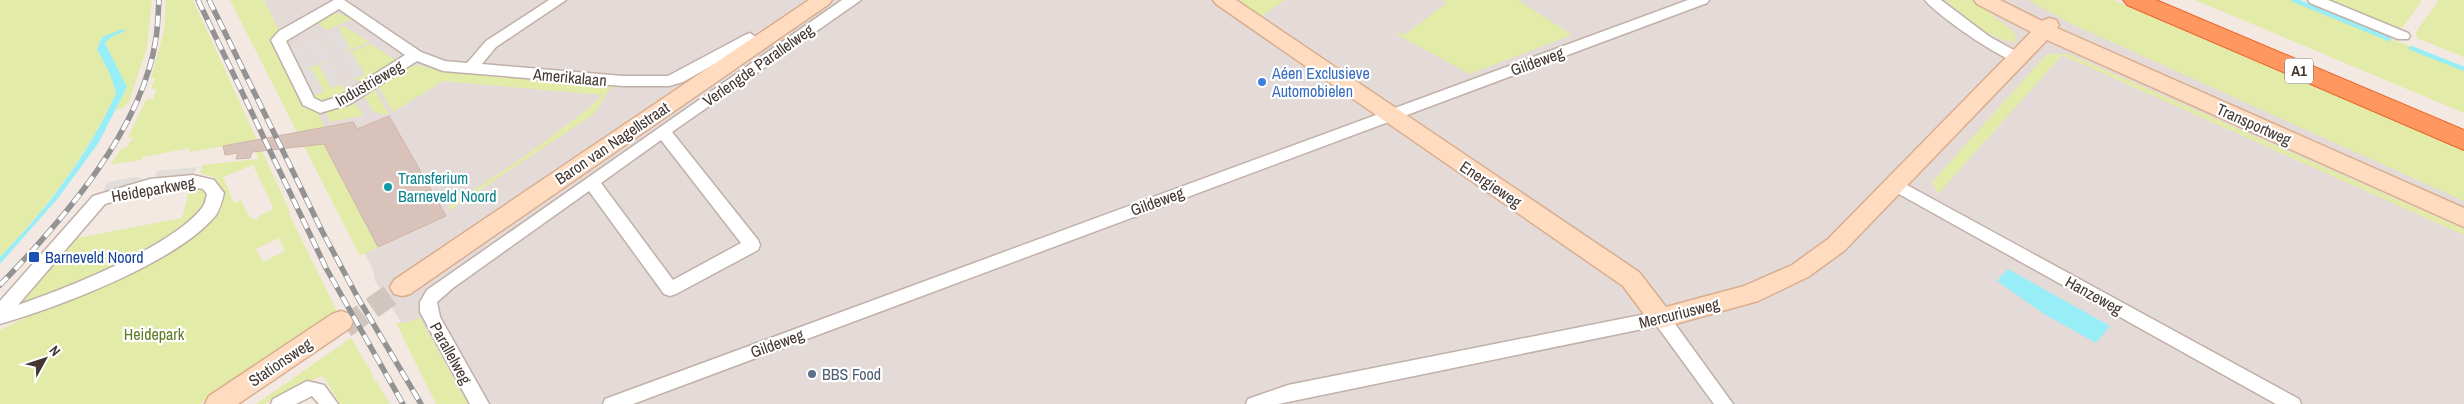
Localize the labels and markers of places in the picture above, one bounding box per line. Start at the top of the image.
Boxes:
place label: Aéen Exclusieve Automobielen [1271,62,1370,102]
marker: Aéen Exclusieve Automobielen [1256,76,1268,88]
place label: Transferium Barneveld Noord [398,167,496,207]
marker: Transferium Barneveld Noord [382,181,394,193]
place label: Barneveld Noord [45,246,143,268]
marker: Barneveld Noord [27,250,41,264]
place label: BBS Food [822,363,881,385]
marker: BBS Food [806,368,818,380]

